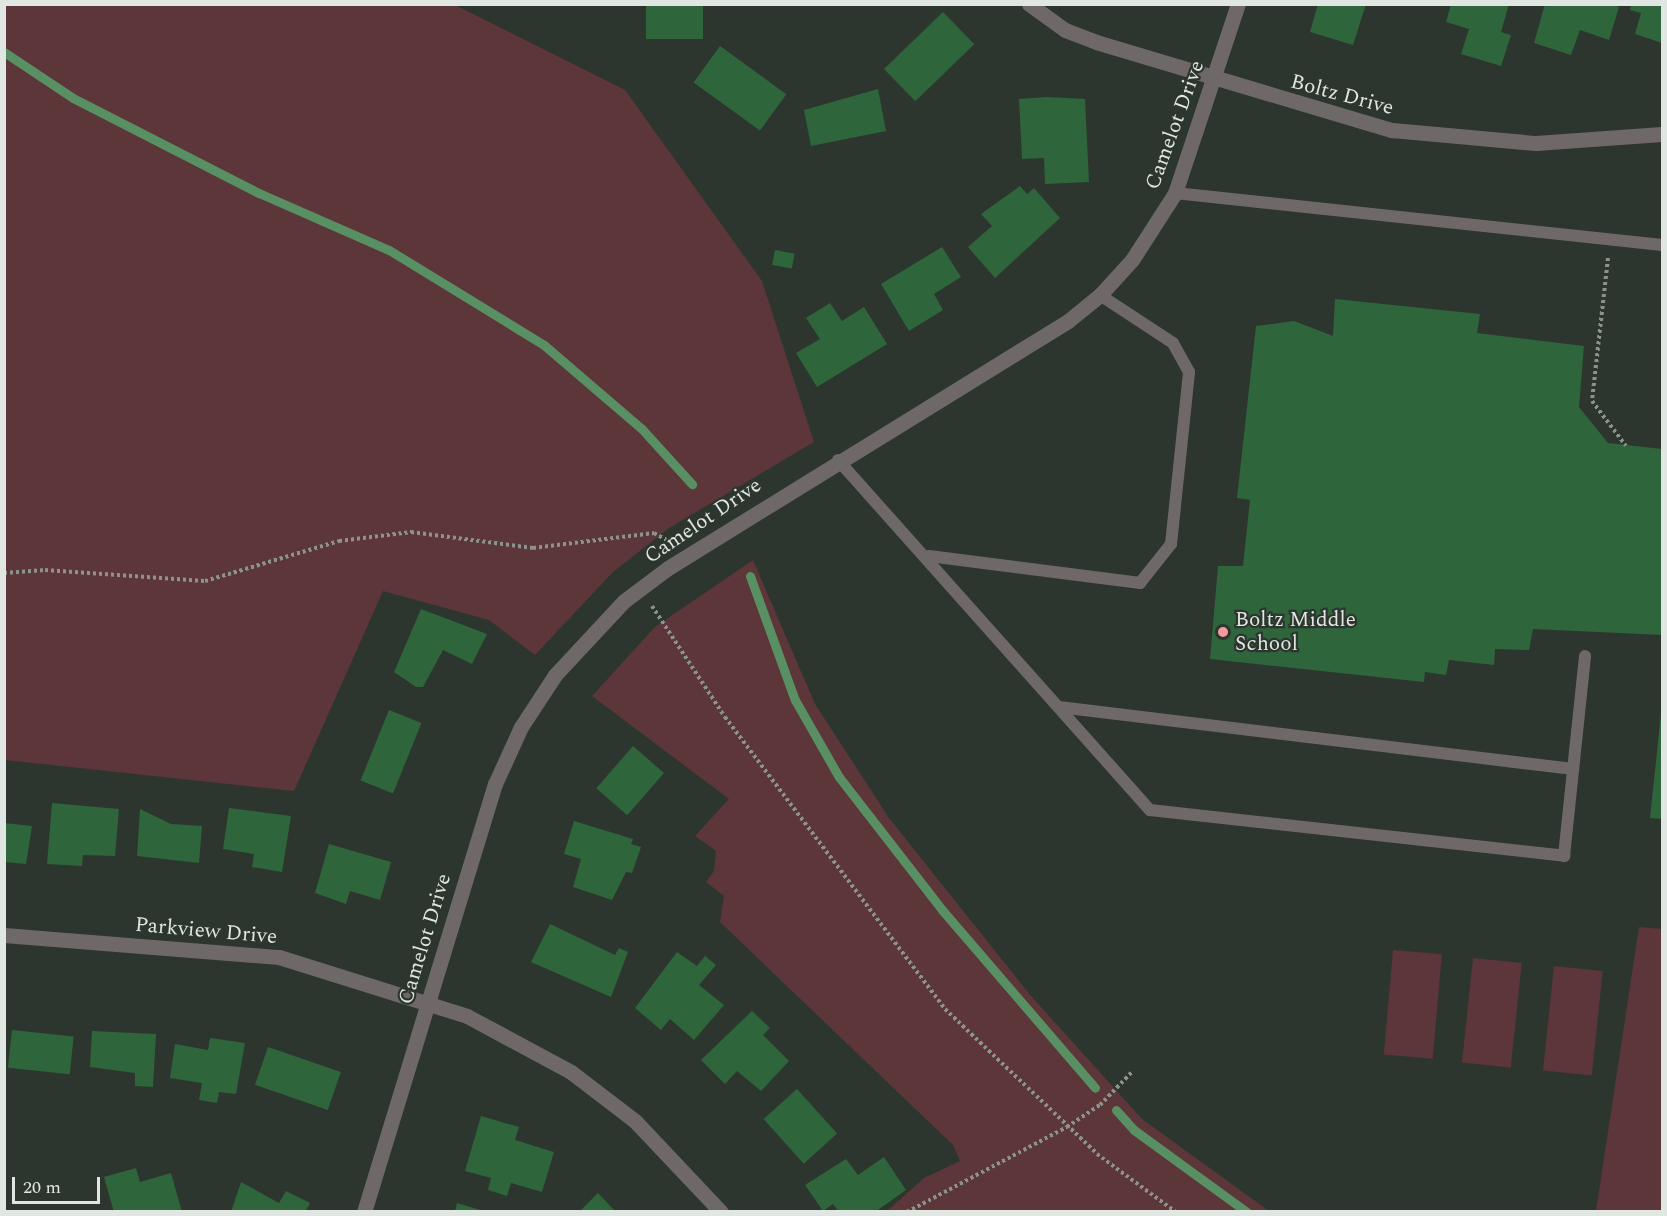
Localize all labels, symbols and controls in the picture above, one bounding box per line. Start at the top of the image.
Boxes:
street label: Camelot Drive [1140,57,1210,193]
street label: Boltz Drive [1288,69,1396,121]
street label: Camelot Drive [640,473,766,569]
place label: Boltz Middle School [1235,607,1356,657]
marker: Boltz Middle School [1216,625,1230,639]
street label: Camelot Drive [393,871,457,1007]
street label: Parkview Drive [134,912,278,950]
scale bar [15,1165,104,1203]
text: 20 m [23,1174,61,1201]

